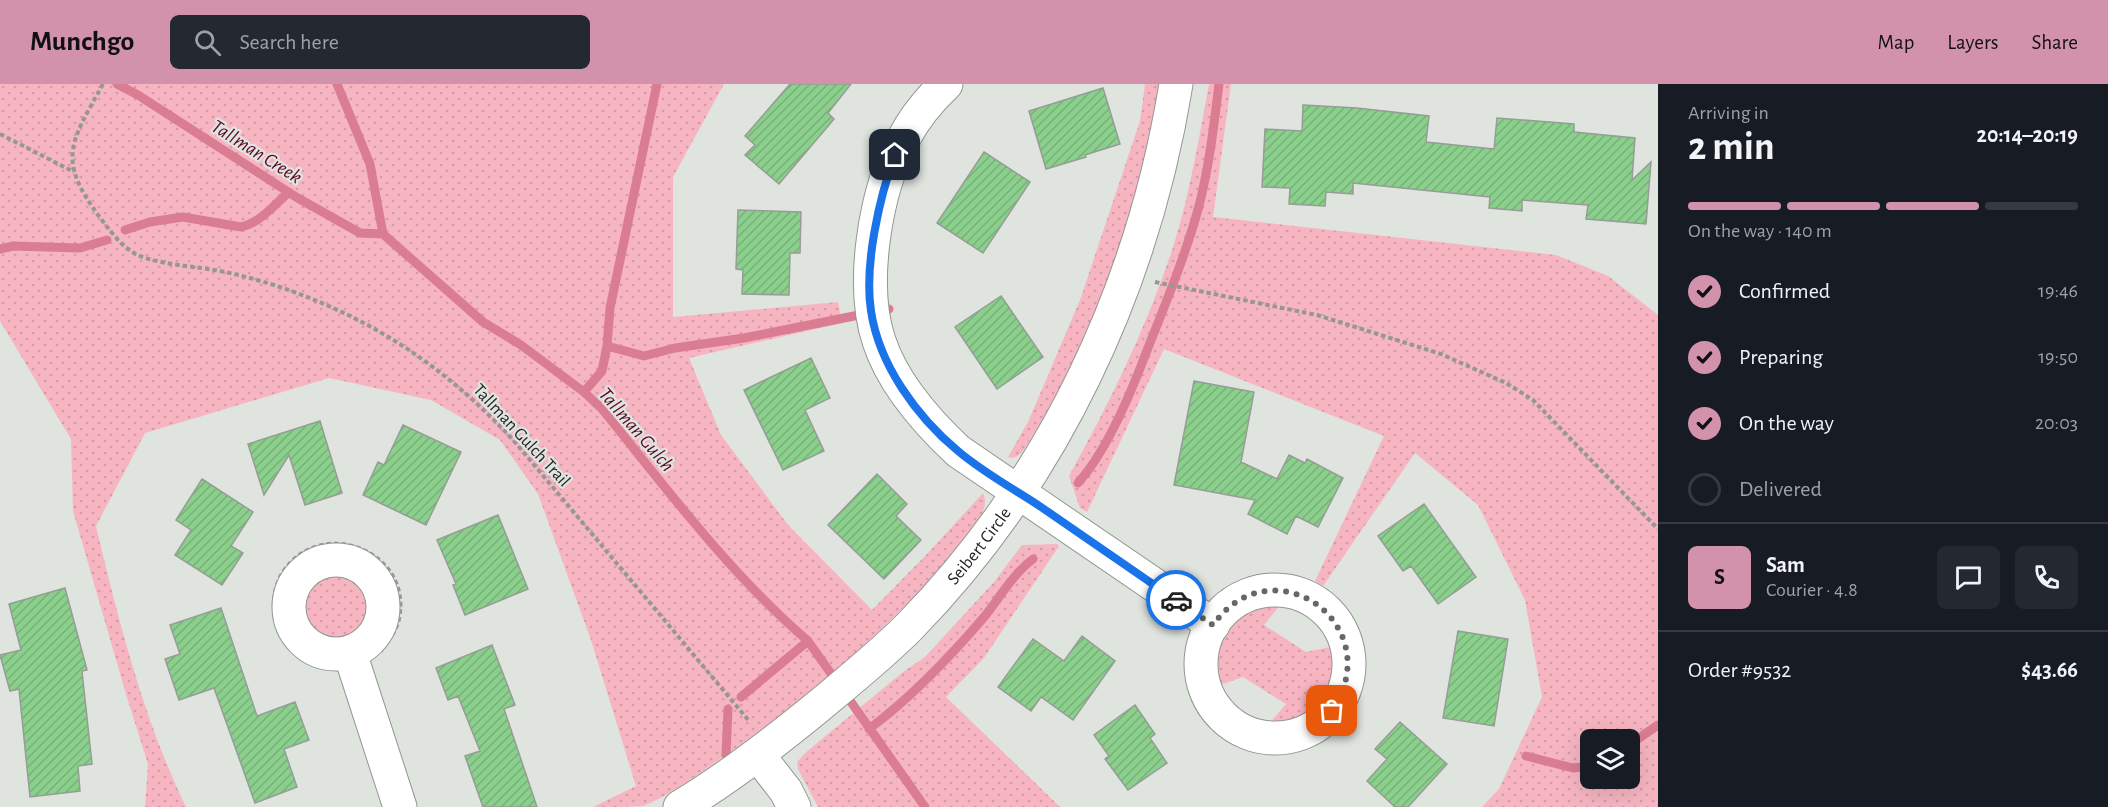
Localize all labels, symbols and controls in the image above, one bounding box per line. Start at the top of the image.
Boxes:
search box [170,15,590,69]
icon: search [191,26,224,59]
text: Munchgo [30,28,134,56]
text: Search here [239,31,339,53]
text: Map [1878,32,1914,53]
text: Layers [1947,32,1998,53]
text: Share [2031,32,2078,53]
text: Arriving in [1688,103,1769,123]
water label: Tallman Creek [208,116,305,187]
text: 20:14–20:19 [1977,124,2078,146]
text: 2 min [1688,128,1775,167]
pin [869,129,920,180]
icon: home [878,138,911,171]
text: On the way · 140 m [1688,221,1832,241]
icon: check [1688,275,1721,308]
text: Confirmed [1739,280,1830,302]
text: 19:46 [2038,281,2078,301]
icon: check [1688,341,1721,374]
text: Preparing [1739,346,1823,368]
text: 19:50 [2038,347,2078,367]
street label: Tallman Gulch Trail [469,381,573,491]
water label: Tallman Gulch [595,384,678,475]
icon: check [1688,407,1721,440]
text: On the way [1739,412,1834,434]
text: 20:03 [2035,413,2078,433]
text: Delivered [1739,478,1822,500]
street label: Seibert Circle [944,504,1015,588]
button: chat [1937,546,2000,609]
button: phone [2015,546,2078,609]
text: Sam [1766,554,1805,576]
text: S [1714,566,1725,588]
courier [1146,570,1206,630]
text: Courier · 4.8 [1766,580,1858,600]
icon: car [1160,584,1193,617]
text: Order #9532 [1688,659,1791,681]
text: $43.66 [2021,659,2078,681]
pin [1306,685,1357,736]
icon: bag [1315,694,1348,727]
map controls [1580,729,1640,789]
button: layers [1580,729,1640,789]

